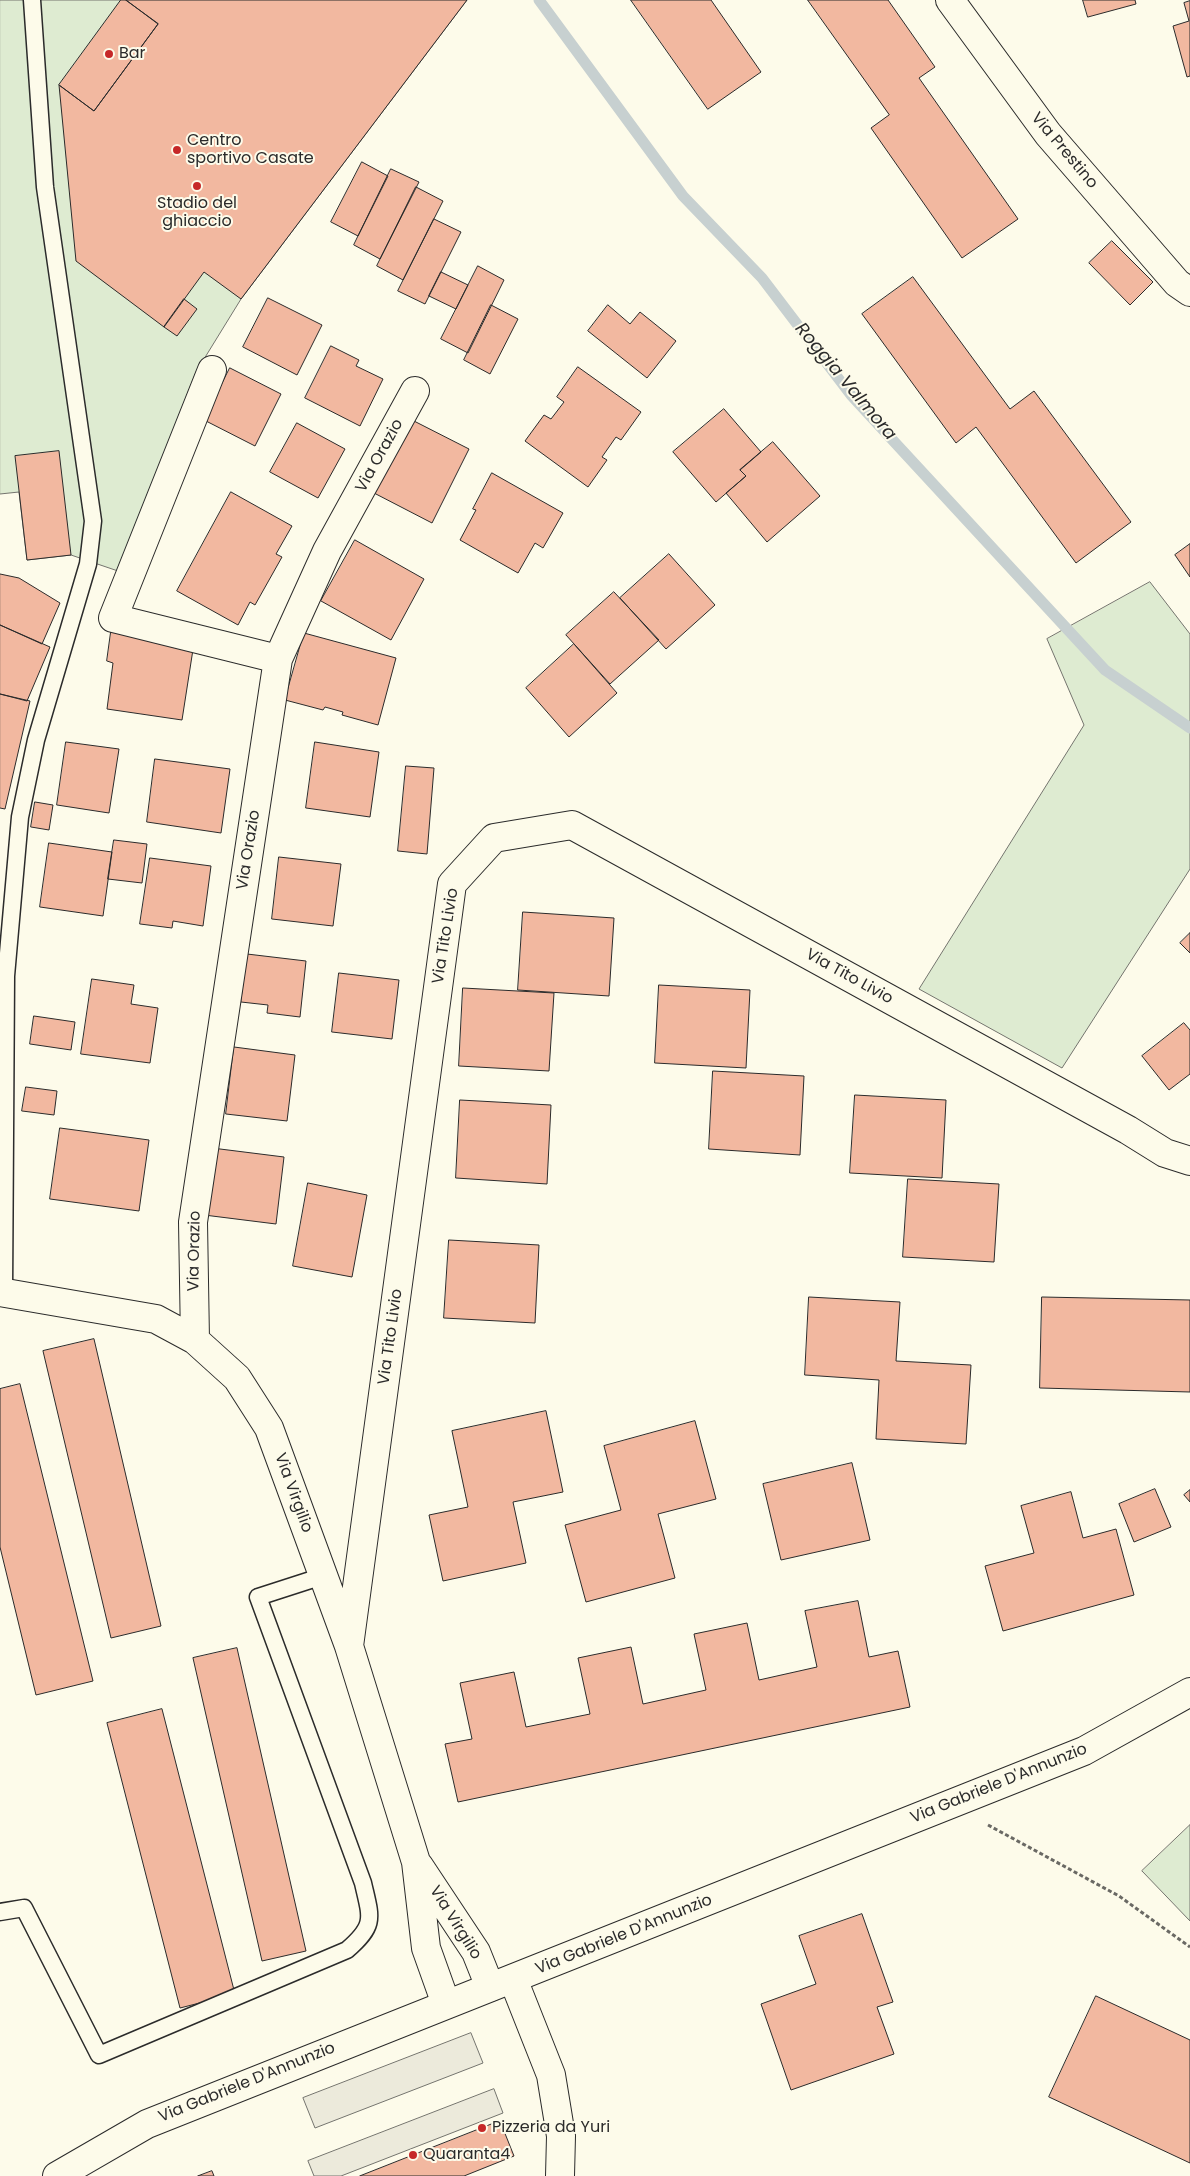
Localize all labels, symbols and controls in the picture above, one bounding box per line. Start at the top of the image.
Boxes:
place label: Bar [119,44,146,64]
marker: Bar [103,48,115,60]
street label: Via Prestino [1027,109,1101,193]
place label: Centro sportivo Casate [187,131,314,169]
marker: Centro sportivo Casate [171,144,183,156]
marker: Stadio del ghiaccio [191,180,203,192]
place label: Stadio del ghiaccio [157,194,237,232]
water label: Roggia Valmora [790,319,900,445]
street label: Via Orazio [352,416,408,496]
street label: Via Orazio [233,809,265,891]
street label: Via Tito Livio [429,887,463,985]
street label: Via Tito Livio [802,945,896,1009]
street label: Via Orazio [185,1211,205,1291]
street label: Via Tito Livio [375,1288,407,1386]
street label: Via Virgilio [270,1451,316,1535]
street label: Via Gabriele D'Annunzio [908,1740,1090,1828]
street label: Via Virgilio [425,1883,485,1963]
street label: Via Gabriele D'Annunzio [533,1891,715,1979]
street label: Via Gabriele D'Annunzio [156,2039,338,2127]
place label: Pizzeria da Yuri [492,2118,610,2138]
marker: Pizzeria da Yuri [476,2122,488,2134]
place label: Quaranta4 [423,2145,510,2165]
marker: Quaranta4 [407,2149,419,2161]

